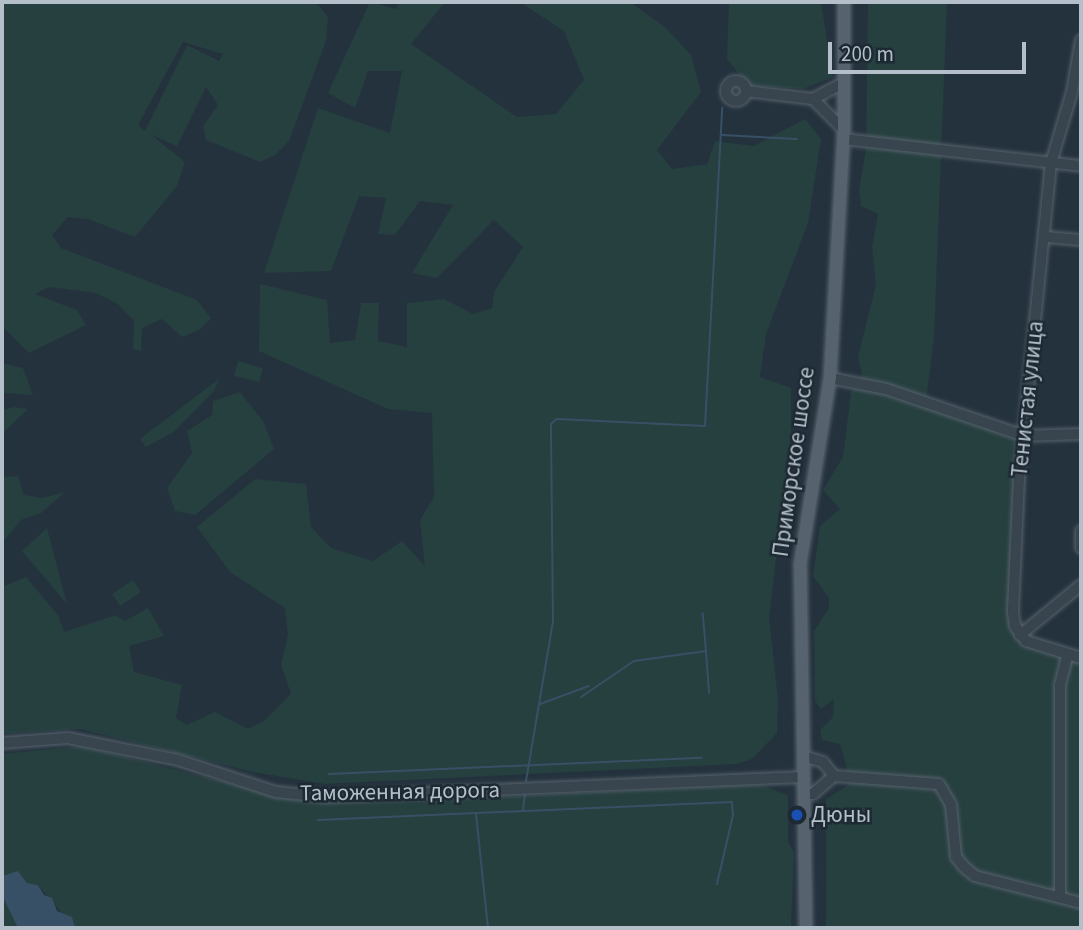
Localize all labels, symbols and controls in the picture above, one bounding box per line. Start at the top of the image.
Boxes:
scale bar [831,28,1029,72]
text: 200 m [841,39,894,69]
street label: Тенистая улица [1006,320,1050,478]
street label: Приморское шоссе [767,365,821,559]
street label: Таможенная дорога [300,776,500,808]
place label: Дюны [811,801,871,829]
marker: Дюны [789,807,805,823]

